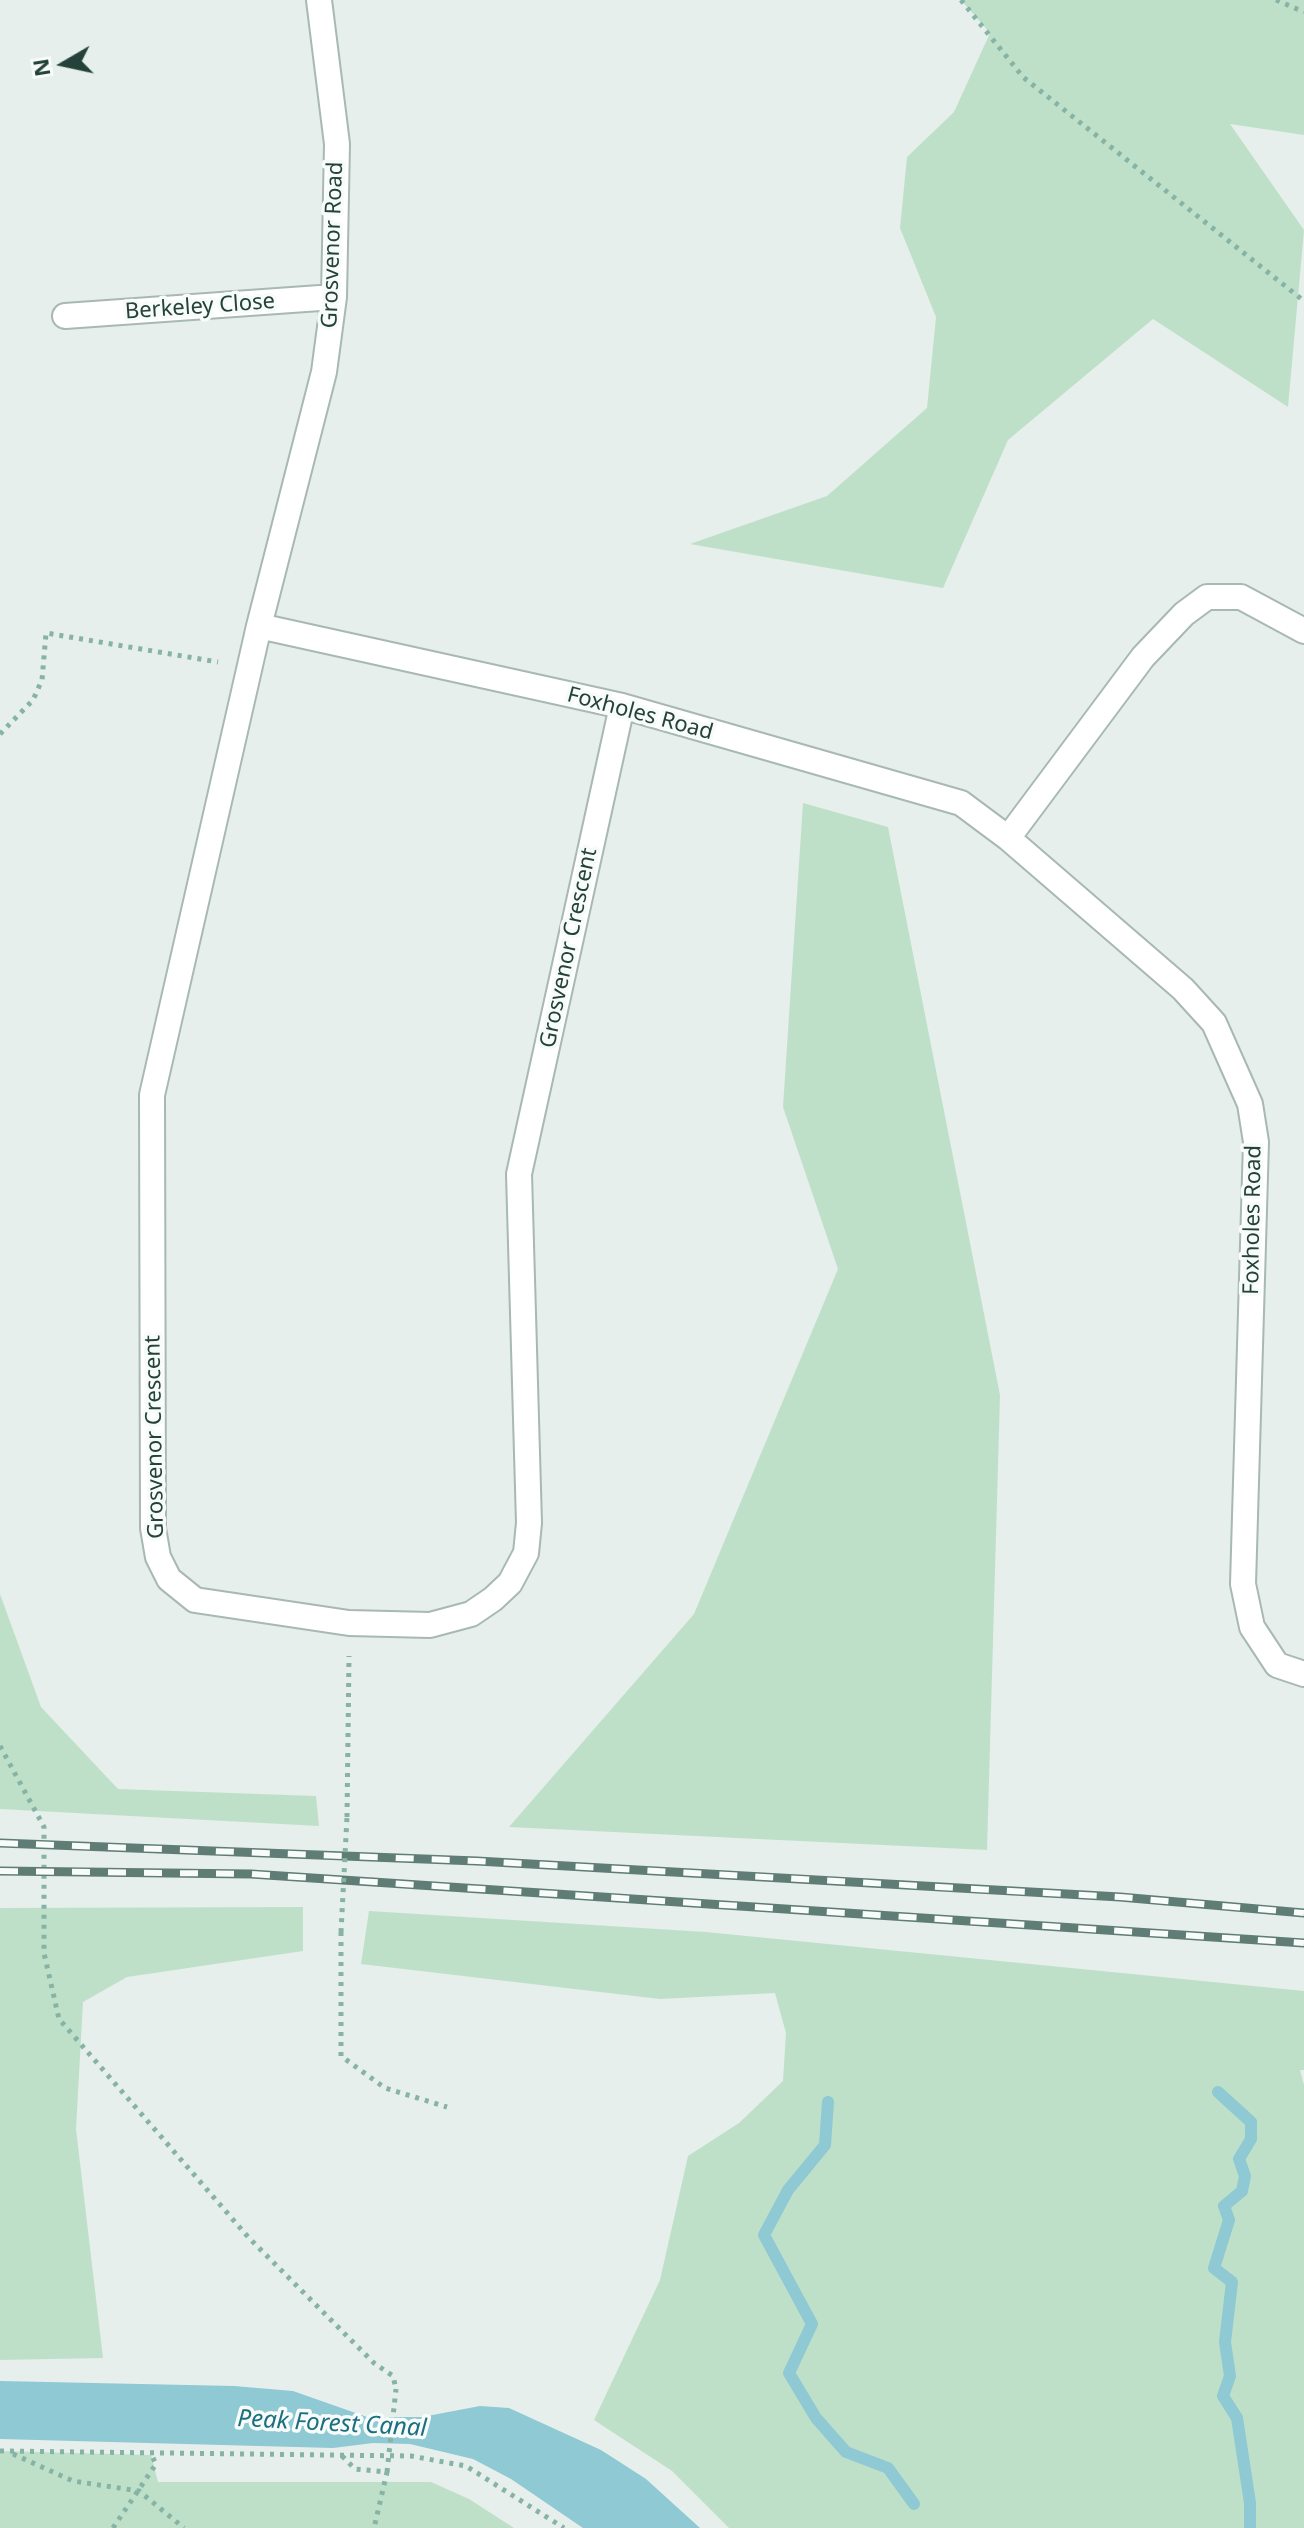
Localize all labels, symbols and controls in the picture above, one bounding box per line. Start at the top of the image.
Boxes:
north arrow [24,24,104,104]
text: N [24,57,57,79]
street label: Grosvenor Road [317,161,349,329]
street label: Berkeley Close [124,289,276,325]
street label: Foxholes Road [564,682,716,746]
street label: Grosvenor Crescent [535,846,603,1050]
street label: Foxholes Road [1238,1145,1268,1295]
street label: Grosvenor Crescent [140,1335,170,1539]
water label: Peak Forest Canal [237,2405,427,2443]

